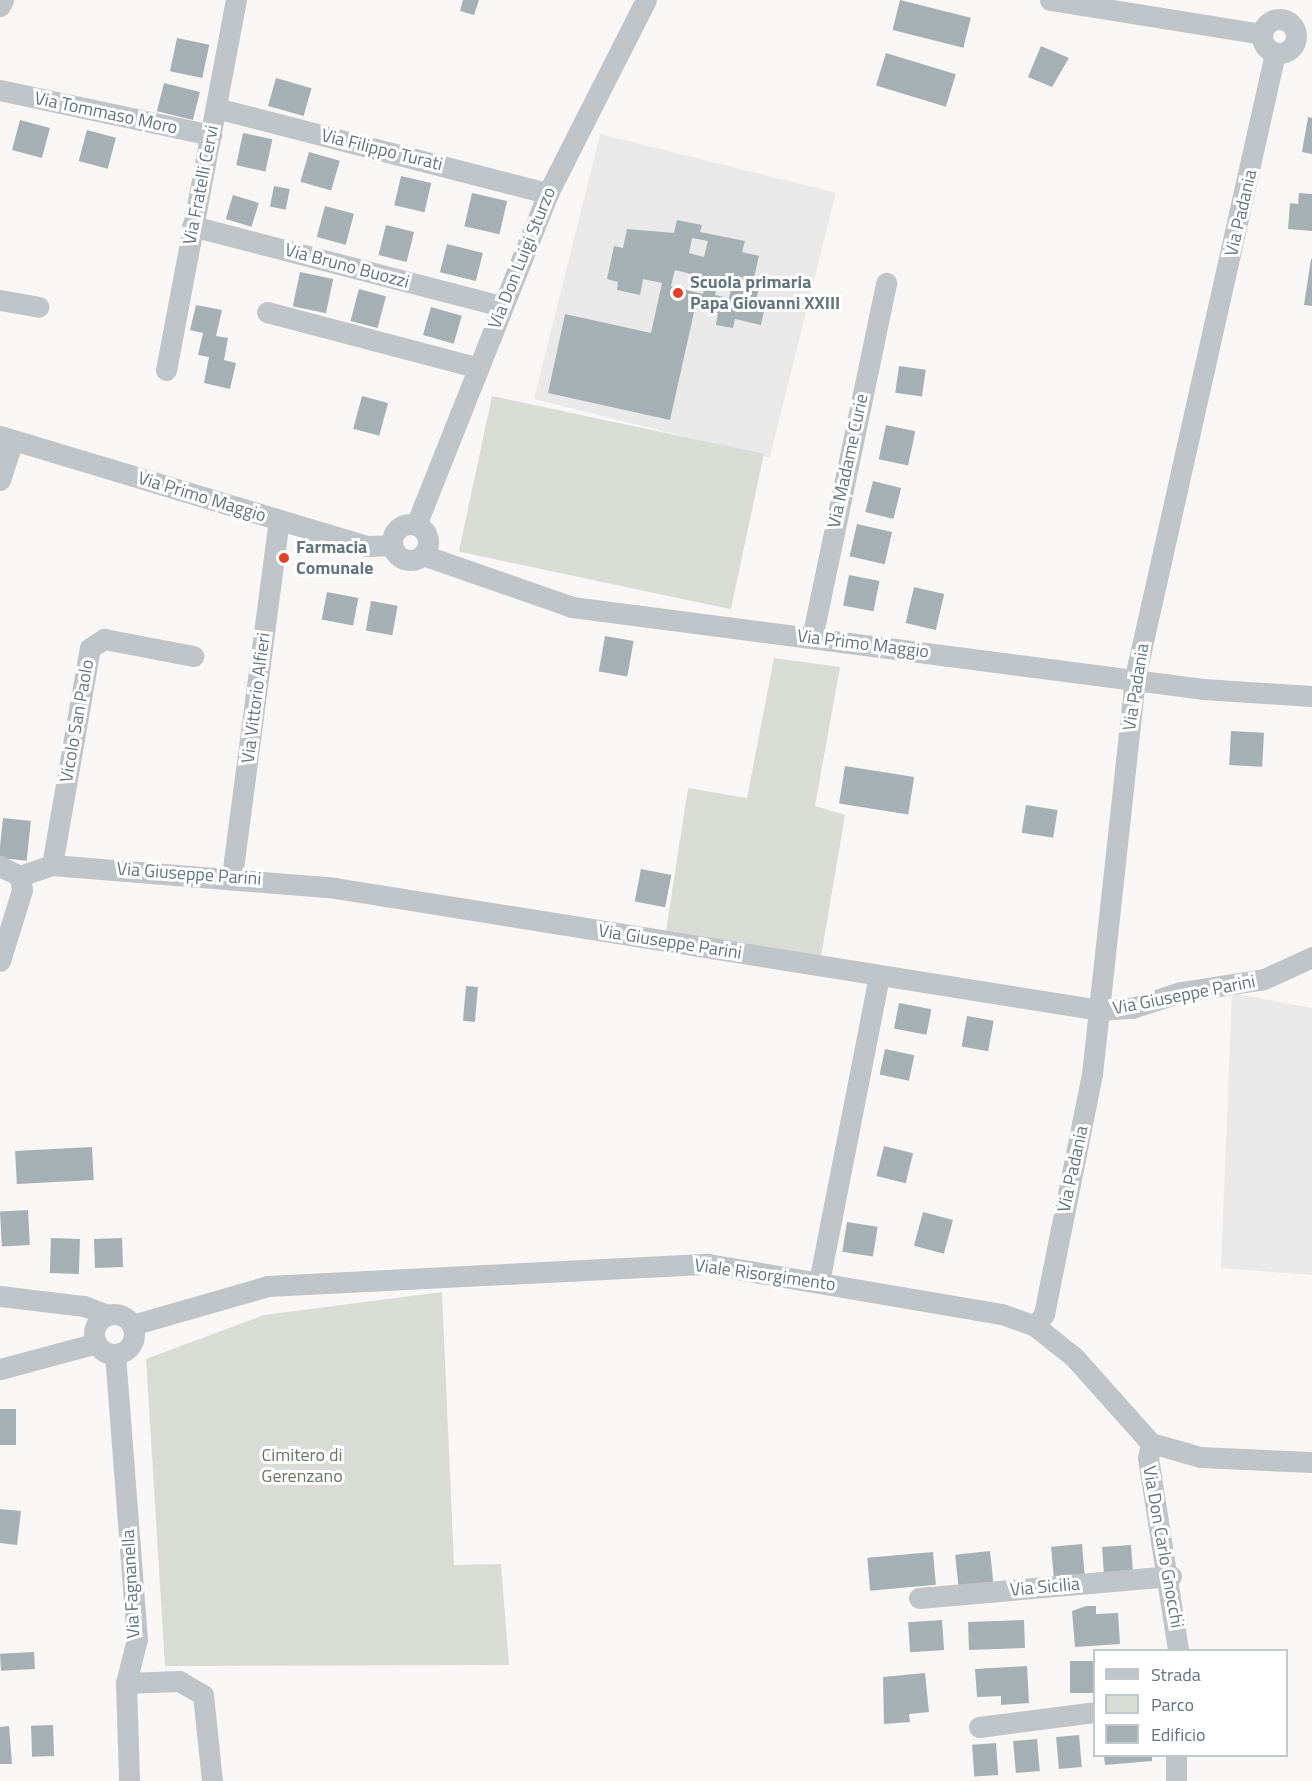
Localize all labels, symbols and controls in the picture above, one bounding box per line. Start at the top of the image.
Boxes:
street label: Via Tommaso Moro [32,87,180,139]
street label: Via Fratelli Cervi [179,124,223,246]
street label: Via Filippo Turati [319,124,445,176]
street label: Via Padania [1221,168,1261,258]
street label: Via Don Luigi Sturzo [484,184,560,332]
street label: Via Bruno Buozzi [282,239,412,293]
place label: Scuola primaria Papa Giovanni XXIII [690,272,840,314]
marker: Scuola primaria Papa Giovanni XXIII [671,286,685,300]
street label: Via Madame Curie [823,392,873,530]
street label: Via Primo Maggio [135,467,269,527]
place label: Farmacia Comunale [296,537,373,580]
marker: Farmacia Comunale [277,551,291,565]
street label: Via Primo Maggio [796,625,930,663]
street label: Via Vittorio Alfieri [237,631,275,765]
street label: Via Padania [1118,642,1154,732]
street label: Vicolo San Paolo [56,658,98,784]
street label: Via Giuseppe Parini [116,858,262,890]
street label: Via Giuseppe Parini [597,920,743,964]
street label: Via Giuseppe Parini [1111,971,1257,1019]
street label: Via Padania [1053,1124,1093,1214]
street label: Viale Risorgimento [693,1254,837,1296]
park label: Cimitero di Gerenzano [261,1445,343,1488]
street label: Via Don Carlo Gnocchi [1138,1464,1188,1630]
street label: Via Fagnanella [117,1529,145,1639]
street label: Via Sicilia [1009,1573,1081,1601]
legend [1093,1649,1288,1757]
text: Strada [1151,1661,1201,1688]
text: Parco [1151,1691,1194,1718]
text: Edificio [1151,1721,1205,1748]

